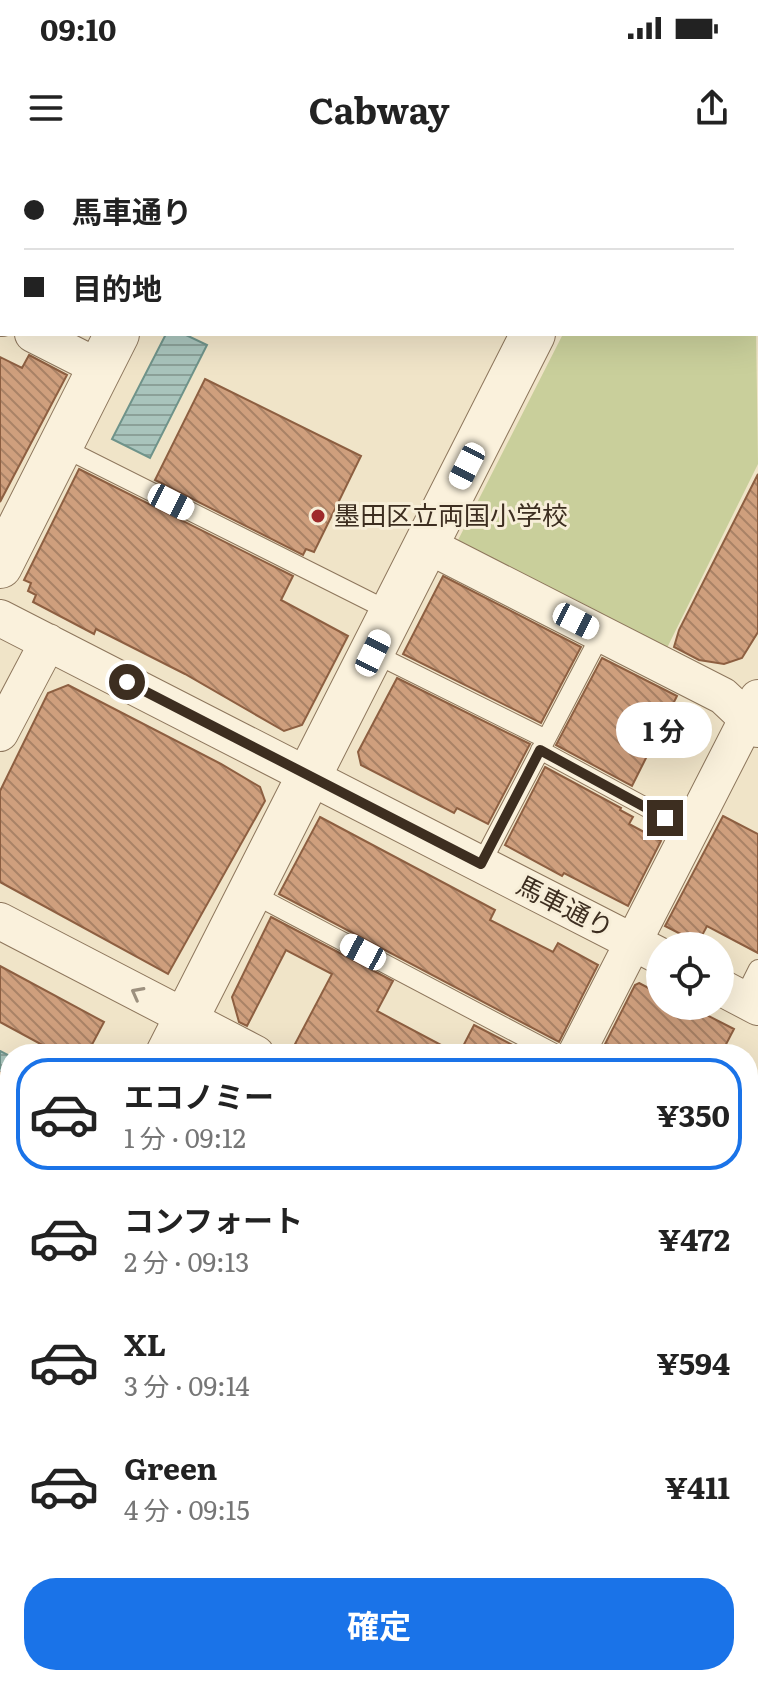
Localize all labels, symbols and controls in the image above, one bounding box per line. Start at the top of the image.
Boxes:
text: 09:10 [40,6,117,50]
text: Cabway [308,82,450,135]
icon: menu [24,86,68,130]
icon: share [690,86,734,130]
text: 馬車通り [72,188,192,232]
text: 目的地 [72,265,162,309]
car [445,439,489,493]
car [144,480,198,524]
place label: 墨田区立両国小学校 [334,494,568,533]
marker: 墨田区立両国小学校 [309,507,327,525]
car [549,599,603,643]
car [352,626,394,680]
route start [109,664,145,700]
callout: 1 分 [617,702,713,758]
text: 1 分 [643,710,685,749]
route end [647,800,683,836]
street label: 馬車通り [511,864,621,946]
car [336,930,390,974]
map controls [646,932,734,1020]
button: locate [646,932,734,1020]
one-way arrow [131,987,146,1002]
text: エコノミー [124,1073,274,1117]
icon: car [28,1078,100,1150]
text: ¥350 [656,1092,730,1136]
text: 1 分 · 09:12 [124,1117,246,1156]
text: コンフォート [124,1197,303,1241]
icon: car [28,1202,100,1274]
text: ¥472 [658,1216,730,1260]
text: 2 分 · 09:13 [124,1241,249,1280]
text: XL [124,1321,166,1365]
icon: car [28,1326,100,1398]
text: ¥594 [656,1340,730,1384]
text: 3 分 · 09:14 [124,1365,250,1404]
text: Green [124,1445,217,1489]
icon: car [28,1450,100,1522]
text: ¥411 [665,1464,730,1508]
text: 4 分 · 09:15 [124,1489,250,1528]
button: 確定 [24,1578,734,1670]

